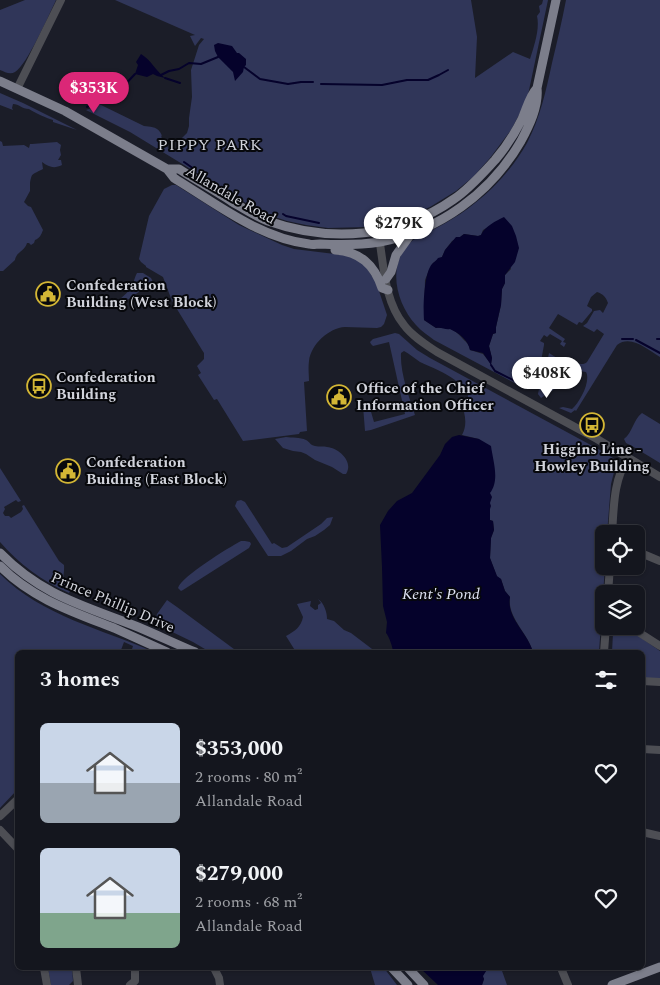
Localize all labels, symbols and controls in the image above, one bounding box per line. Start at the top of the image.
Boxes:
pin: $353K [59,72,129,114]
text: $353K [70,76,118,100]
district label: PIPPY PARK [157,133,263,157]
street label: Allandale Road [181,160,280,231]
pin: $279K [364,206,434,249]
text: $279K [375,211,423,235]
place label: Confederation Building (West Block) [66,274,217,314]
public building icon: Confederation Building (West Block) [35,281,61,307]
pin: $408K [512,356,582,399]
text: $408K [523,361,571,385]
place label: Confederation Building [56,366,156,406]
bus stop icon: Confederation Building [26,373,52,399]
place label: Office of the Chief Information Officer [356,377,494,417]
public building icon: Office of the Chief Information Officer [326,384,352,410]
bus stop icon: Higgins Line - Howley Building [579,412,605,438]
place label: Higgins Line - Howley Building [534,438,650,478]
place label: Confederation Buiding (East Block) [86,451,227,491]
public building icon: Confederation Buiding (East Block) [55,458,81,484]
map controls [595,525,645,635]
button: locate [595,525,645,575]
street label: Prince Phillip Drive [47,566,178,639]
water label: Kent's Pond [402,582,480,606]
button: layers [595,585,645,635]
text: 3 homes [40,664,120,696]
icon: filters [592,666,620,694]
text: $353,000 [195,733,283,765]
icon: home [80,743,140,803]
icon: heart [592,759,620,787]
text: 2 rooms · 80 m² [195,765,302,789]
text: Allandale Road [195,789,303,813]
text: $279,000 [195,858,283,890]
icon: home [80,868,140,928]
icon: heart [592,884,620,912]
text: 2 rooms · 68 m² [195,890,302,914]
text: Allandale Road [195,914,303,938]

